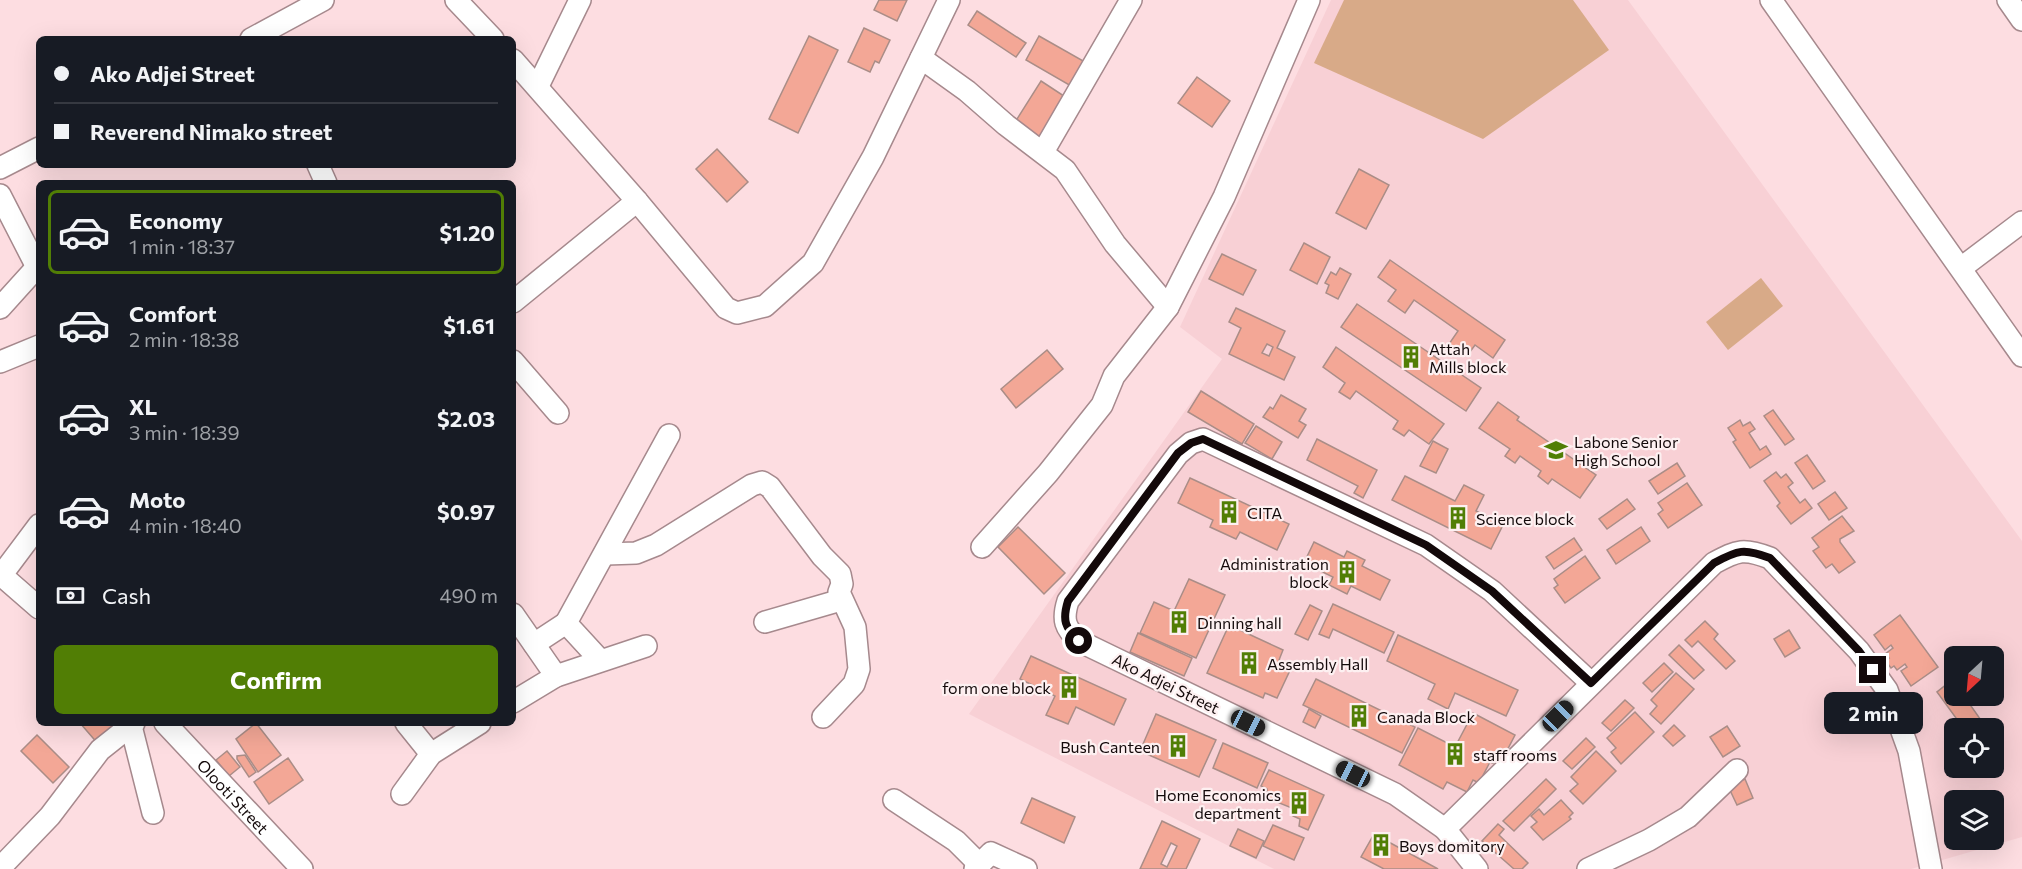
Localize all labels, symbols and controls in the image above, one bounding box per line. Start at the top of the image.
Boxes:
text: Ako Adjei Street [90,60,255,87]
text: Reverend Nimako street [90,118,332,145]
icon: car [57,205,111,259]
text: Economy [129,207,223,234]
text: $1.20 [440,219,495,246]
text: 1 min · 18:37 [129,234,235,258]
icon: car [57,298,111,352]
text: Comfort [129,300,217,327]
text: $1.61 [443,312,495,339]
text: 2 min · 18:38 [129,327,239,351]
place label: Attah Mills block [1429,339,1507,376]
building icon: Attah Mills block [1398,344,1424,370]
icon: car [57,391,111,445]
text: XL [129,393,157,420]
text: $2.03 [437,405,495,432]
text: 3 min · 18:39 [129,420,240,444]
place label: Labone Senior High School [1574,432,1679,469]
school or university icon: Labone Senior High School [1543,437,1569,463]
icon: car [57,484,111,538]
text: Moto [129,486,185,513]
text: $0.97 [437,498,495,525]
building icon: CITA [1216,499,1242,525]
place label: CITA [1247,503,1282,522]
building icon: Science block [1445,505,1471,531]
place label: Science block [1476,509,1574,528]
text: 4 min · 18:40 [129,513,242,537]
place label: Administration block [1220,554,1329,591]
building icon: Administration block [1334,559,1360,585]
icon: cash [54,579,87,612]
text: Cash [102,582,151,609]
text: 490 m [440,583,498,607]
building icon: Dinning hall [1166,609,1192,635]
place label: Dinning hall [1197,613,1282,632]
route start [1065,627,1092,654]
button: Confirm [54,645,498,714]
north arrow [1944,646,2004,706]
map controls [1944,646,2004,850]
street label: Ako Adjei Street [1109,649,1223,717]
building icon: Assembly Hall [1236,650,1262,676]
place label: Assembly Hall [1267,654,1368,673]
route end [1859,656,1886,683]
building icon: form one block [1056,674,1082,700]
place label: form one block [942,678,1051,697]
callout: 2 min [1824,691,1922,733]
car [1539,697,1577,735]
text: 2 min [1849,701,1898,725]
building icon: Canada Block [1346,703,1372,729]
car [1228,707,1268,739]
place label: Canada Block [1377,707,1475,726]
button: locate [1944,718,2004,778]
building icon: Bush Canteen [1165,733,1191,759]
place label: Bush Canteen [1060,737,1160,756]
building icon: staff rooms [1442,741,1468,767]
place label: staff rooms [1473,745,1557,764]
street label: Olooti Street [194,755,273,837]
car [1333,758,1373,790]
place label: Home Economics department [1155,785,1281,822]
building icon: Home Economics department [1286,790,1312,816]
button: layers [1944,790,2004,850]
building icon: Boys domitory [1368,832,1394,858]
place label: Boys domitory [1399,836,1505,855]

